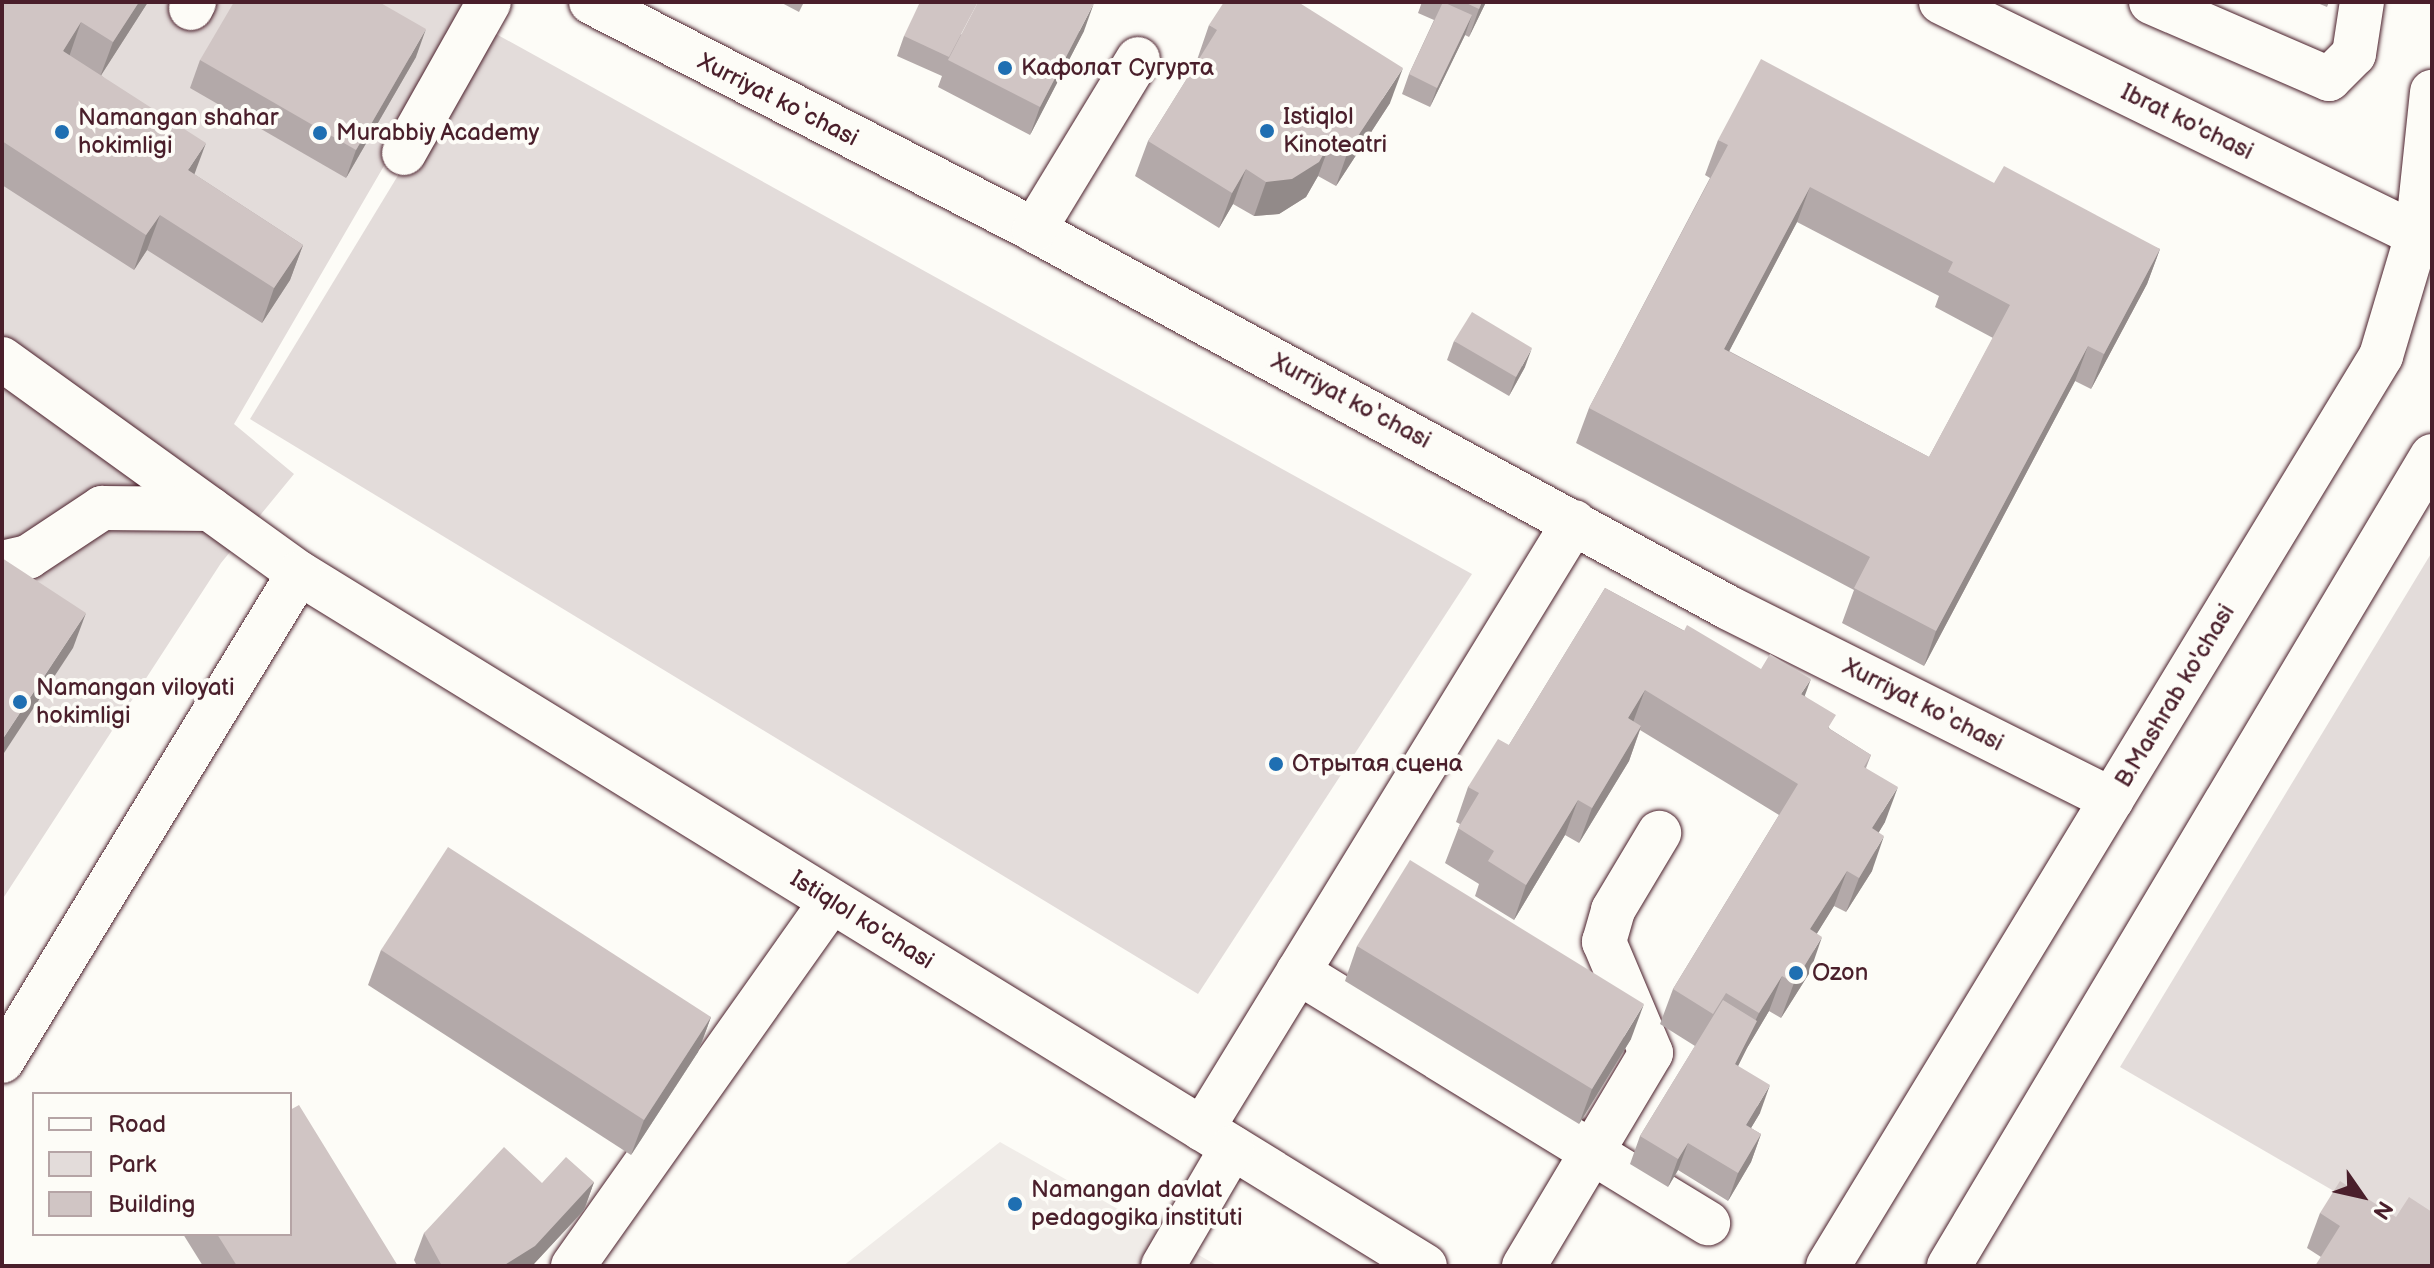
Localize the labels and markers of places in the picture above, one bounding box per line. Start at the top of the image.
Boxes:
place label: Кафолат Сугурта [1021,54,1214,82]
marker: Кафолат Сугурта [996,59,1014,77]
place label: Istiqlol Kinoteatri [1283,103,1387,159]
place label: Namangan shahar hokimligi [78,104,278,160]
place label: Murabbiy Academy [336,119,541,147]
marker: Istiqlol Kinoteatri [1258,122,1276,140]
marker: Namangan shahar hokimligi [53,123,71,141]
marker: Murabbiy Academy [311,124,329,142]
place label: Namangan viloyati hokimligi [36,674,235,730]
marker: Namangan viloyati hokimligi [11,693,29,711]
place label: Отрытая сцена [1292,750,1463,778]
marker: Отрытая сцена [1267,755,1285,773]
place label: Ozon [1812,959,1868,987]
marker: Ozon [1787,964,1805,982]
place label: Namangan davlat pedagogika instituti [1031,1176,1243,1232]
marker: Namangan davlat pedagogika instituti [1006,1195,1024,1213]

